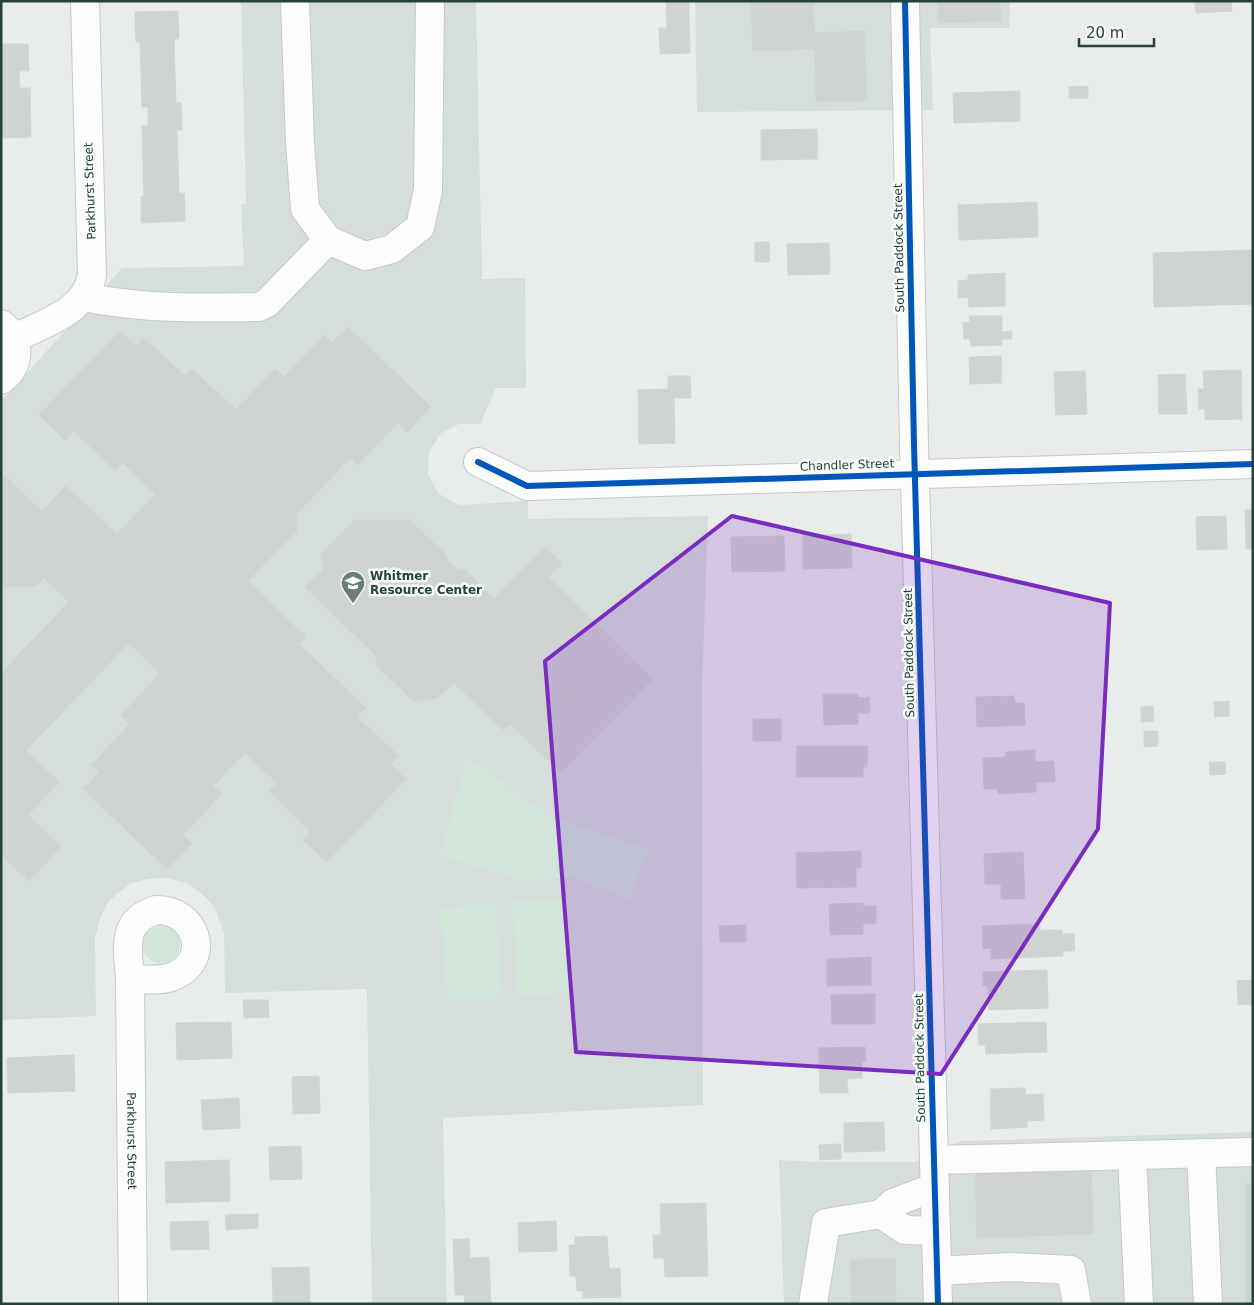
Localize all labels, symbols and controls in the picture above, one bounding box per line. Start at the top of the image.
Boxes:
scale bar [1079,15,1154,47]
text: 20 m [1086,24,1124,42]
street label: Parkhurst Street [81,142,99,240]
street label: South Paddock Street [891,183,907,313]
street label: Chandler Street [800,456,895,474]
place label: Whitmer Resource Center [370,569,482,597]
school or university icon: Whitmer Resource Center [340,570,366,604]
street label: South Paddock Street [901,588,917,718]
street label: South Paddock Street [912,993,928,1123]
street label: Parkhurst Street [124,1092,139,1190]

